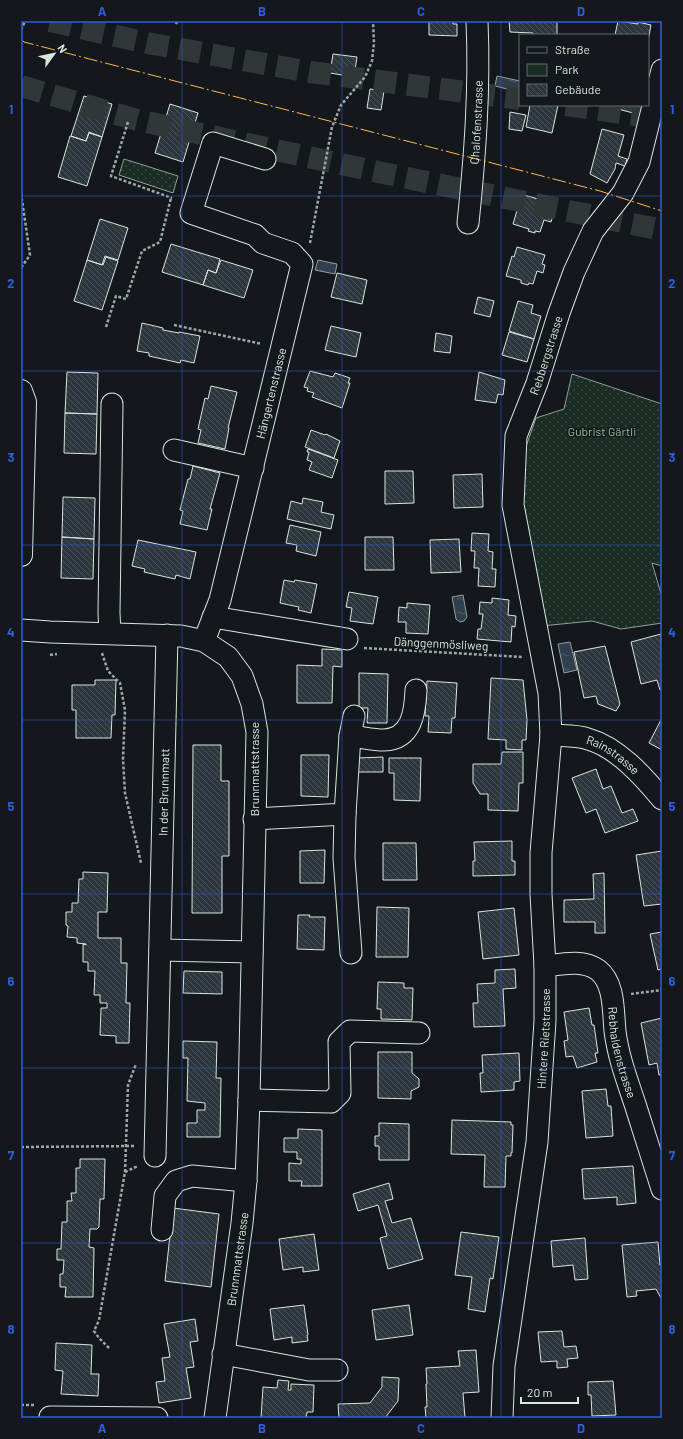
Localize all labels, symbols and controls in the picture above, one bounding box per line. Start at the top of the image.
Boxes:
text: A [98,3,107,19]
text: B [258,3,266,19]
text: C [417,3,425,19]
text: D [577,3,585,19]
north arrow [34,34,74,74]
legend [519,34,649,106]
text: N [55,42,70,55]
text: Straße [555,42,590,56]
text: Park [555,62,579,76]
street label: Chalofenstrasse [466,80,485,165]
text: Gebäude [555,82,601,96]
text: 1 [9,101,13,117]
text: 1 [670,101,674,117]
text: 2 [7,275,15,291]
text: 2 [668,275,676,291]
street label: Rebbergstrasse [526,314,565,397]
street label: Hängertenstrasse [253,346,288,440]
park label: Gubrist Gärtli [568,424,636,438]
text: 3 [7,449,15,465]
text: 3 [668,449,676,465]
text: 4 [7,624,15,640]
text: 4 [668,624,676,640]
street label: Dänggenmösliweg [393,634,489,652]
street label: Brunnmattstrasse [247,722,261,816]
street label: Rainstrasse [585,732,643,777]
street label: In der Brunnmatt [155,748,171,836]
text: 5 [7,798,15,814]
text: 5 [668,798,676,814]
text: 6 [8,973,15,989]
text: 6 [669,973,676,989]
street label: Hintere Rietstrasse [534,988,552,1089]
street label: Rebhaldenstrasse [606,1006,639,1100]
text: 7 [8,1147,15,1163]
text: 7 [669,1147,676,1163]
street label: Brunnmattstrasse [224,1211,250,1307]
text: 8 [7,1321,15,1337]
text: 8 [668,1321,676,1337]
scale bar [521,1379,578,1405]
text: 20 m [527,1385,553,1399]
text: A [98,1420,107,1436]
text: B [258,1420,266,1436]
text: C [417,1420,425,1436]
text: D [577,1420,585,1436]

